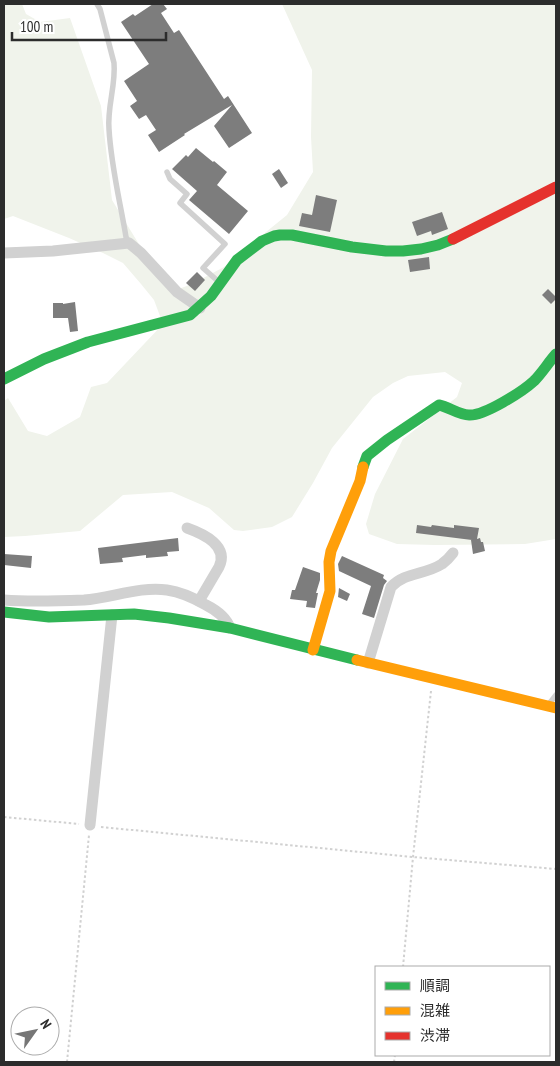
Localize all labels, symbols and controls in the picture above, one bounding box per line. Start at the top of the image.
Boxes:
scale bar [12,10,166,42]
text: 100 m [20,17,53,36]
legend [375,966,550,1056]
text: 順調 [420,976,450,995]
text: 混雑 [420,1001,450,1020]
north arrow [10,1006,60,1056]
text: N [36,1016,56,1032]
text: 渋滞 [420,1026,450,1045]

